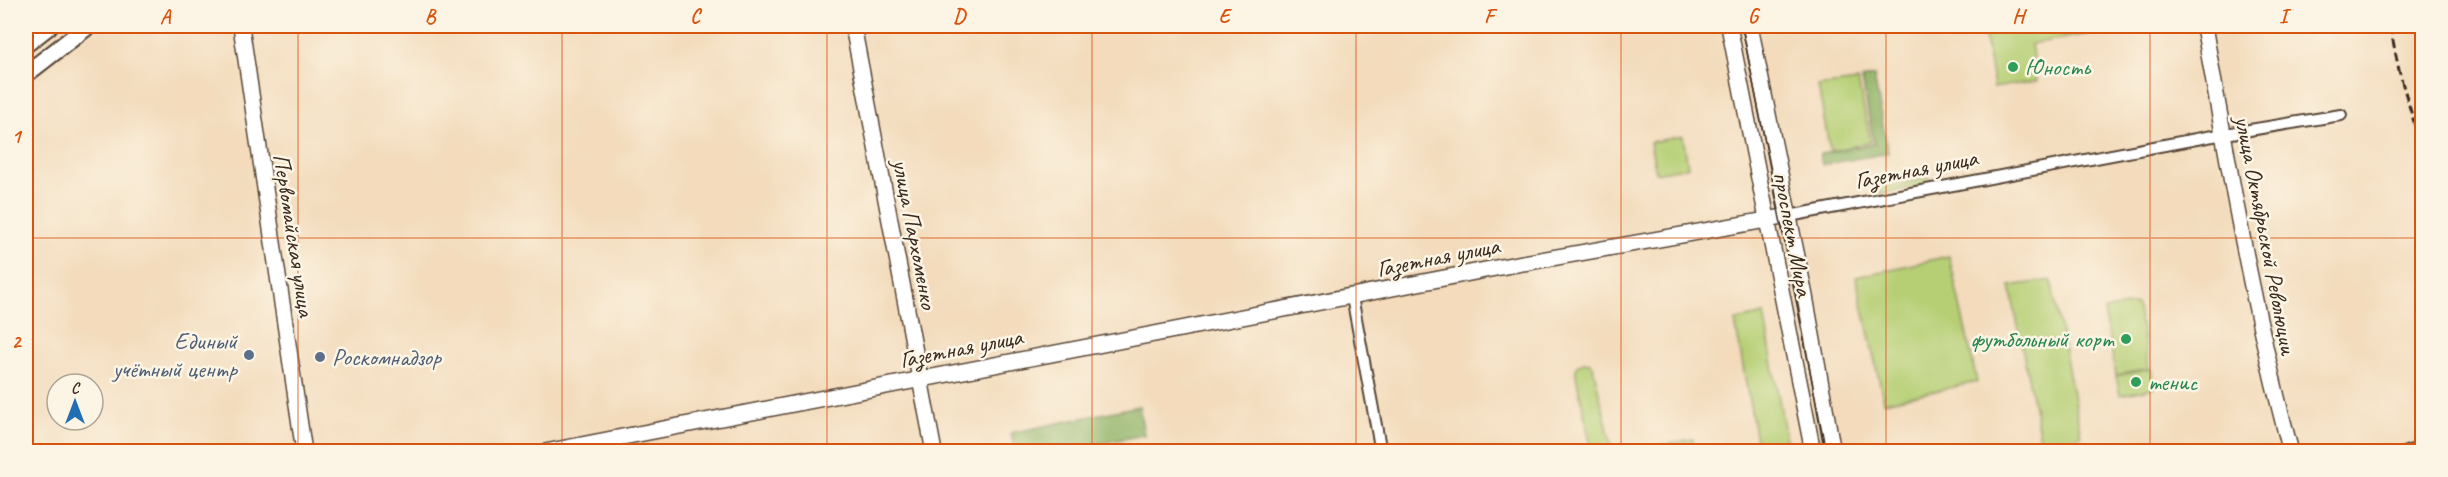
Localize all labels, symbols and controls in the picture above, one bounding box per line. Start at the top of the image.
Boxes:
text: A [160,4,172,29]
text: B [425,4,437,29]
text: C [690,4,702,29]
text: D [953,4,967,29]
text: E [1219,4,1233,29]
text: F [1484,4,1498,29]
text: G [1748,4,1761,29]
text: H [2012,4,2027,29]
text: I [2279,4,2292,29]
place label: Юность [2025,52,2091,82]
marker: Юность [2006,60,2020,74]
street label: улица Октябрьской Революции [2228,111,2304,358]
text: 1 [12,124,23,149]
street label: Газетная улица [1852,142,1982,197]
street label: Первомайская улица [266,151,322,320]
street label: улица Пархоменко [885,155,944,313]
street label: проспект Мира [1766,169,1820,300]
street label: Газетная улица [1374,230,1504,285]
street label: Газетная улица [897,321,1027,376]
place label: футбольный корт [1970,324,2115,354]
place label: Единый учётный центр [111,326,239,384]
text: 2 [12,329,23,354]
marker: футбольный корт [2119,332,2133,346]
place label: Роскомнадзор [332,342,442,372]
marker: Единый учётный центр [242,348,256,362]
marker: Роскомнадзор [313,350,327,364]
place label: тенис [2148,367,2198,397]
north arrow [45,372,105,432]
marker: тенис [2129,375,2143,389]
text: С [71,378,81,398]

